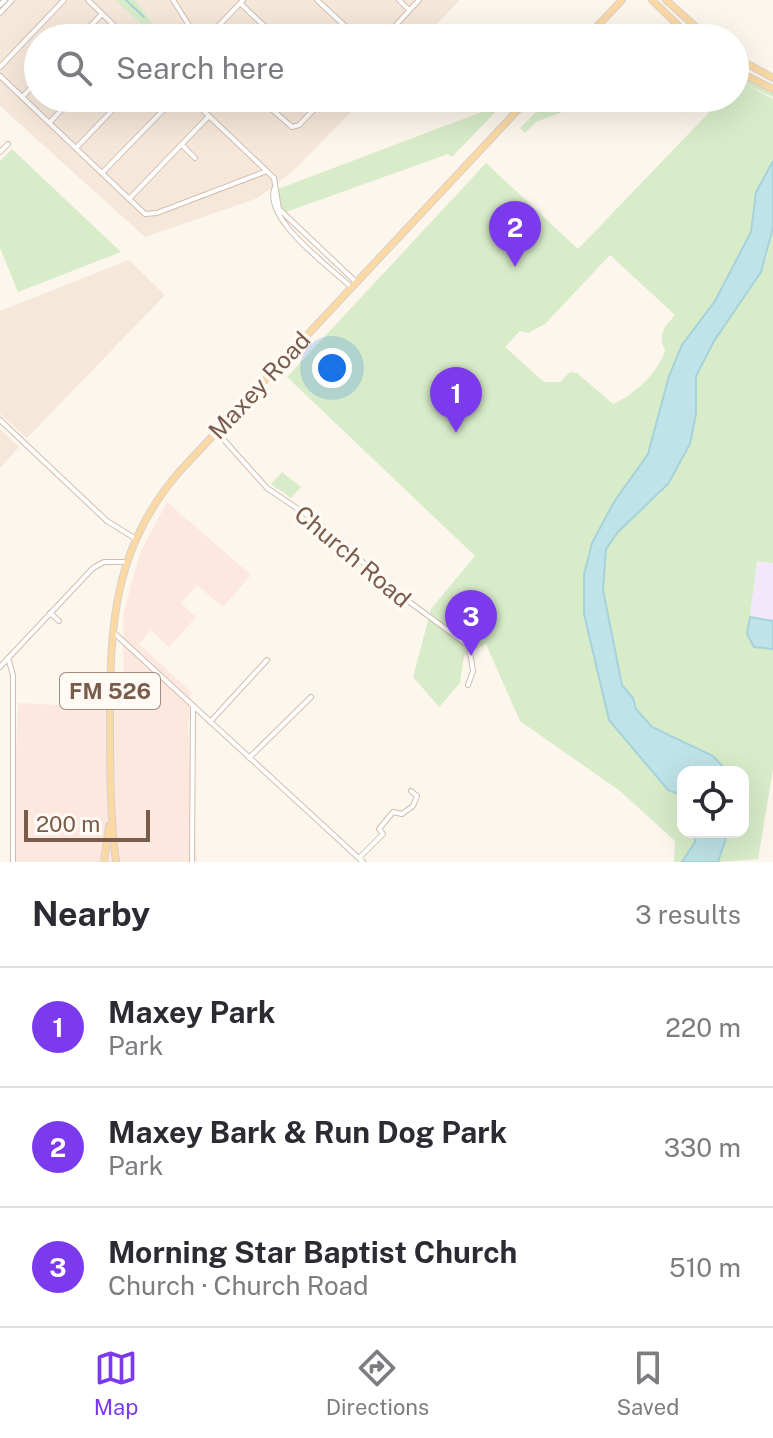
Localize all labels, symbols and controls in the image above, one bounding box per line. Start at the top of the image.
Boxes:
search box [24,24,749,112]
icon: search [52,46,96,90]
text: Search here [116,50,284,86]
pin: 2 [489,201,541,267]
street label: Maxey Road [202,326,316,444]
your location [312,348,352,388]
pin: 1 [430,367,482,433]
street label: Church Road [289,499,417,613]
pin: 3 [445,590,497,656]
road number: FM 526 [60,673,160,709]
map controls [677,766,749,838]
button: locate [677,766,749,838]
scale bar [24,806,150,842]
text: 200 m [36,811,100,837]
text: Nearby [32,894,150,934]
text: 3 results [635,899,741,930]
text: Maxey Park [108,994,275,1030]
text: 1 [52,1012,64,1043]
text: 220 m [665,1012,741,1043]
text: Park [108,1030,163,1061]
text: Maxey Bark & Run Dog Park [108,1114,507,1150]
text: 2 [50,1132,66,1163]
text: 330 m [664,1132,741,1163]
text: Park [108,1150,163,1181]
text: Morning Star Baptist Church [108,1234,517,1270]
text: 3 [49,1252,67,1283]
text: 510 m [669,1252,741,1283]
text: Church · Church Road [108,1270,368,1301]
tab: Map [94,1346,138,1420]
tab: Directions [326,1346,429,1420]
tab: Saved [616,1346,679,1420]

